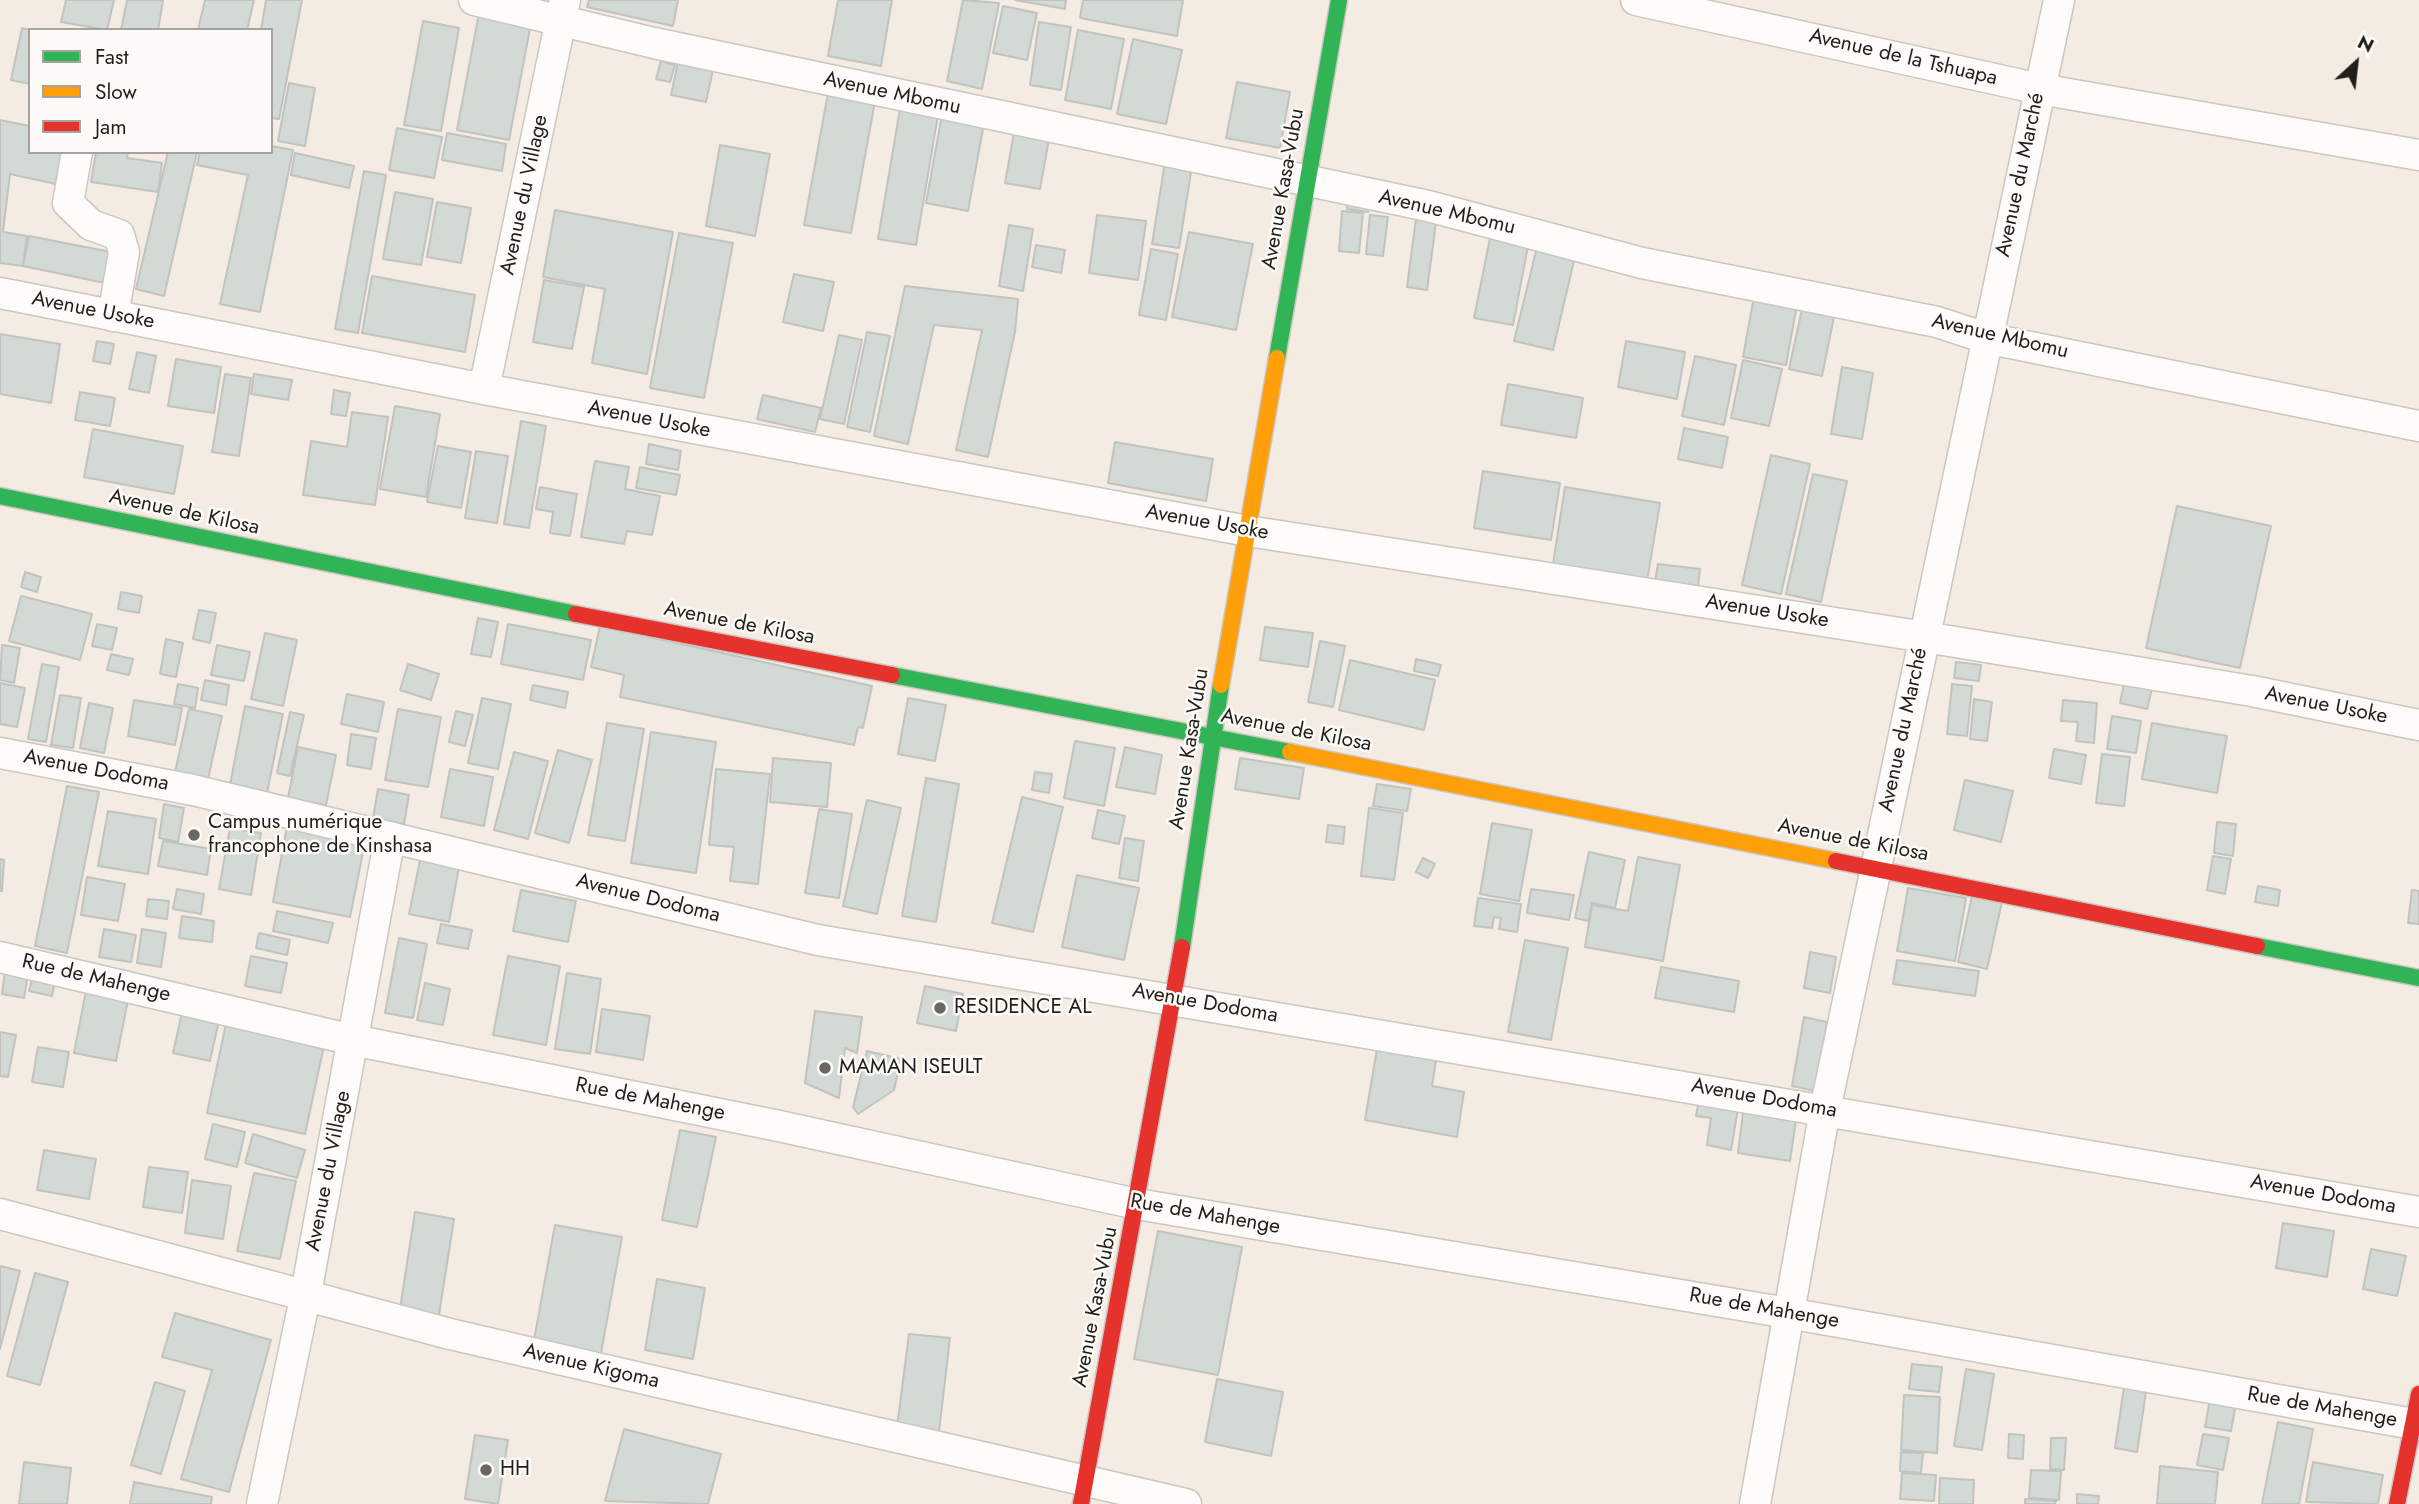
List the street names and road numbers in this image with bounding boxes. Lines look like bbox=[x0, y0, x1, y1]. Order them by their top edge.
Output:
street label: Avenue de la Tshuapa bbox=[1806, 24, 2000, 92]
street label: Avenue Mbomu bbox=[821, 67, 963, 121]
street label: Avenue du Marché bbox=[1991, 91, 2051, 259]
street label: Avenue Kasa-Vubu bbox=[1257, 107, 1311, 271]
street label: Avenue du Village bbox=[496, 113, 554, 277]
street label: Avenue Mbomu bbox=[1376, 185, 1518, 241]
street label: Avenue Usoke bbox=[29, 287, 157, 335]
street label: Avenue Mbomu bbox=[1929, 309, 2071, 365]
street label: Avenue Usoke bbox=[585, 396, 713, 444]
street label: Avenue de Kilosa bbox=[107, 485, 261, 541]
street label: Avenue Usoke bbox=[1143, 500, 1271, 546]
street label: Avenue Usoke bbox=[1704, 590, 1830, 634]
street label: Avenue de Kilosa bbox=[662, 597, 816, 651]
street label: Avenue du Marché bbox=[1874, 646, 1934, 814]
street label: Avenue Kasa-Vubu bbox=[1165, 667, 1215, 831]
street label: Avenue Usoke bbox=[2262, 682, 2390, 730]
street label: Avenue de Kilosa bbox=[1219, 704, 1373, 758]
street label: Avenue Dodoma bbox=[21, 745, 171, 797]
street label: Avenue de Kilosa bbox=[1776, 814, 1930, 868]
street label: Avenue Dodoma bbox=[573, 869, 723, 929]
street label: Rue de Mahenge bbox=[19, 950, 173, 1008]
street label: Avenue Dodoma bbox=[1130, 979, 1280, 1029]
street label: Rue de Mahenge bbox=[573, 1073, 727, 1127]
street label: Avenue Dodoma bbox=[1689, 1074, 1839, 1124]
street label: Avenue du Village bbox=[301, 1089, 357, 1253]
street label: Avenue Dodoma bbox=[2248, 1170, 2398, 1220]
street label: Rue de Mahenge bbox=[1128, 1189, 1282, 1241]
street label: Avenue Kasa-Vubu bbox=[1068, 1225, 1124, 1389]
street label: Rue de Mahenge bbox=[1687, 1283, 1841, 1335]
street label: Avenue Kigoma bbox=[520, 1339, 662, 1395]
street label: Rue de Mahenge bbox=[2245, 1382, 2399, 1434]

